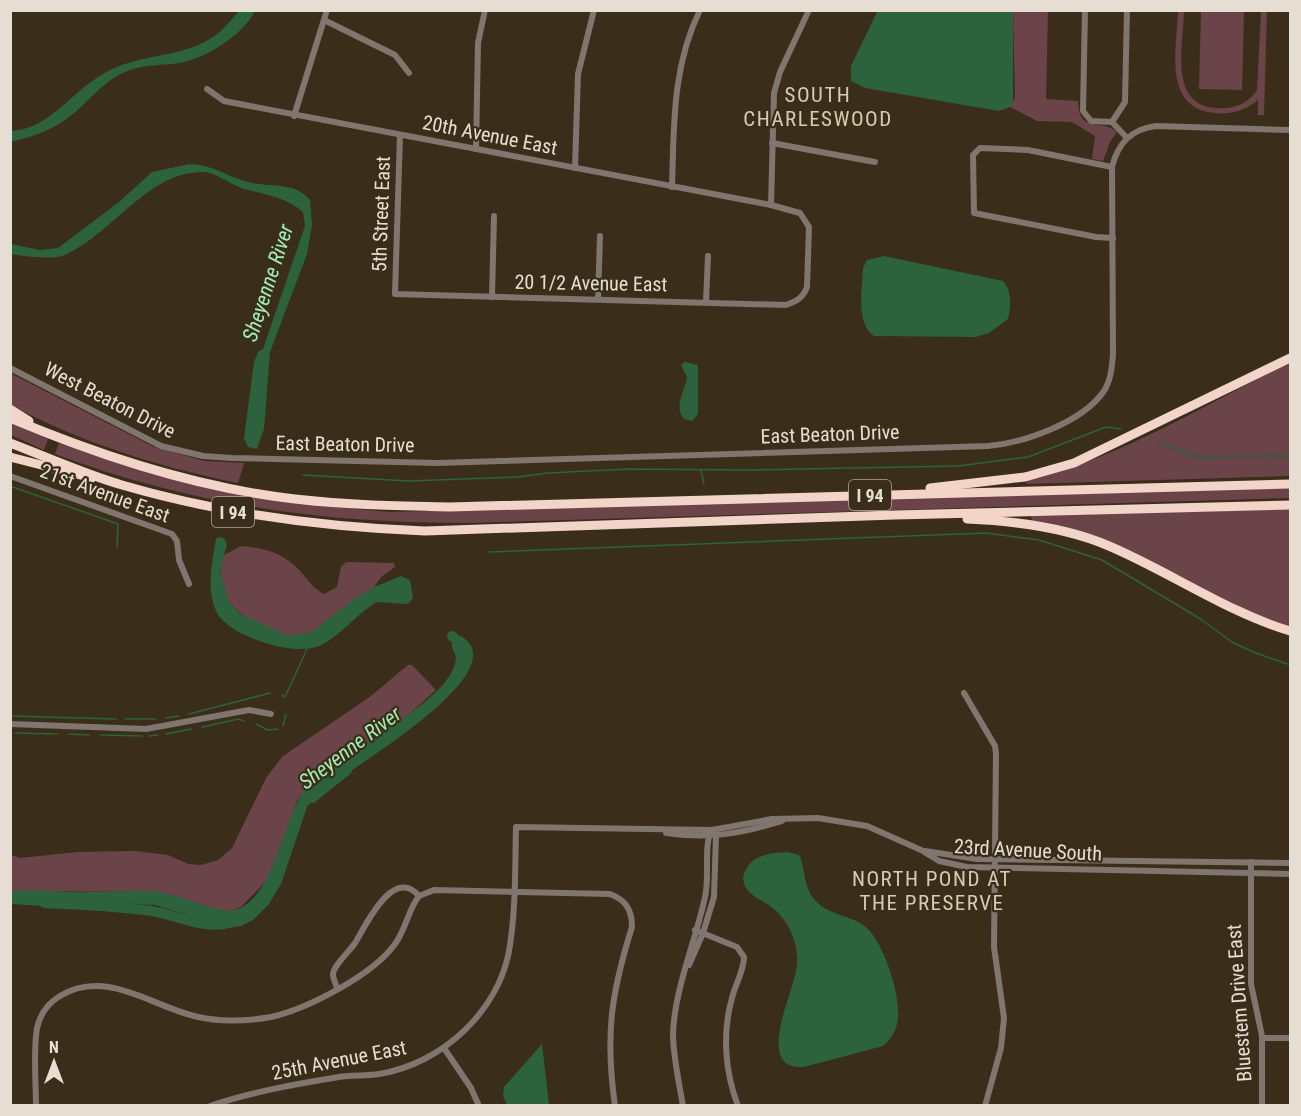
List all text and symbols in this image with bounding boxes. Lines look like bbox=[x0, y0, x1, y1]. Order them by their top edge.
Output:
district label: SOUTH CHARLESWOOD bbox=[743, 83, 893, 131]
street label: 20th Avenue East bbox=[421, 110, 559, 160]
street label: 5th Street East bbox=[367, 156, 395, 272]
water label: Sheyenne River bbox=[238, 221, 298, 345]
street label: 20 1/2 Avenue East bbox=[514, 270, 668, 296]
street label: West Beaton Drive bbox=[41, 357, 179, 443]
street label: East Beaton Drive bbox=[760, 420, 900, 448]
street label: East Beaton Drive bbox=[275, 431, 415, 457]
street label: 21st Avenue East bbox=[37, 458, 173, 528]
road number: I 94 bbox=[849, 480, 891, 510]
road number: I 94 bbox=[212, 497, 254, 527]
water label: Sheyenne River bbox=[294, 701, 406, 794]
street label: 23rd Avenue South bbox=[953, 834, 1103, 866]
district label: NORTH POND AT THE PRESERVE bbox=[852, 867, 1012, 915]
street label: Bluestem Drive East bbox=[1222, 923, 1256, 1082]
north arrow bbox=[24, 1032, 84, 1092]
street label: 25th Avenue East bbox=[270, 1035, 408, 1085]
text: N bbox=[49, 1038, 59, 1057]

